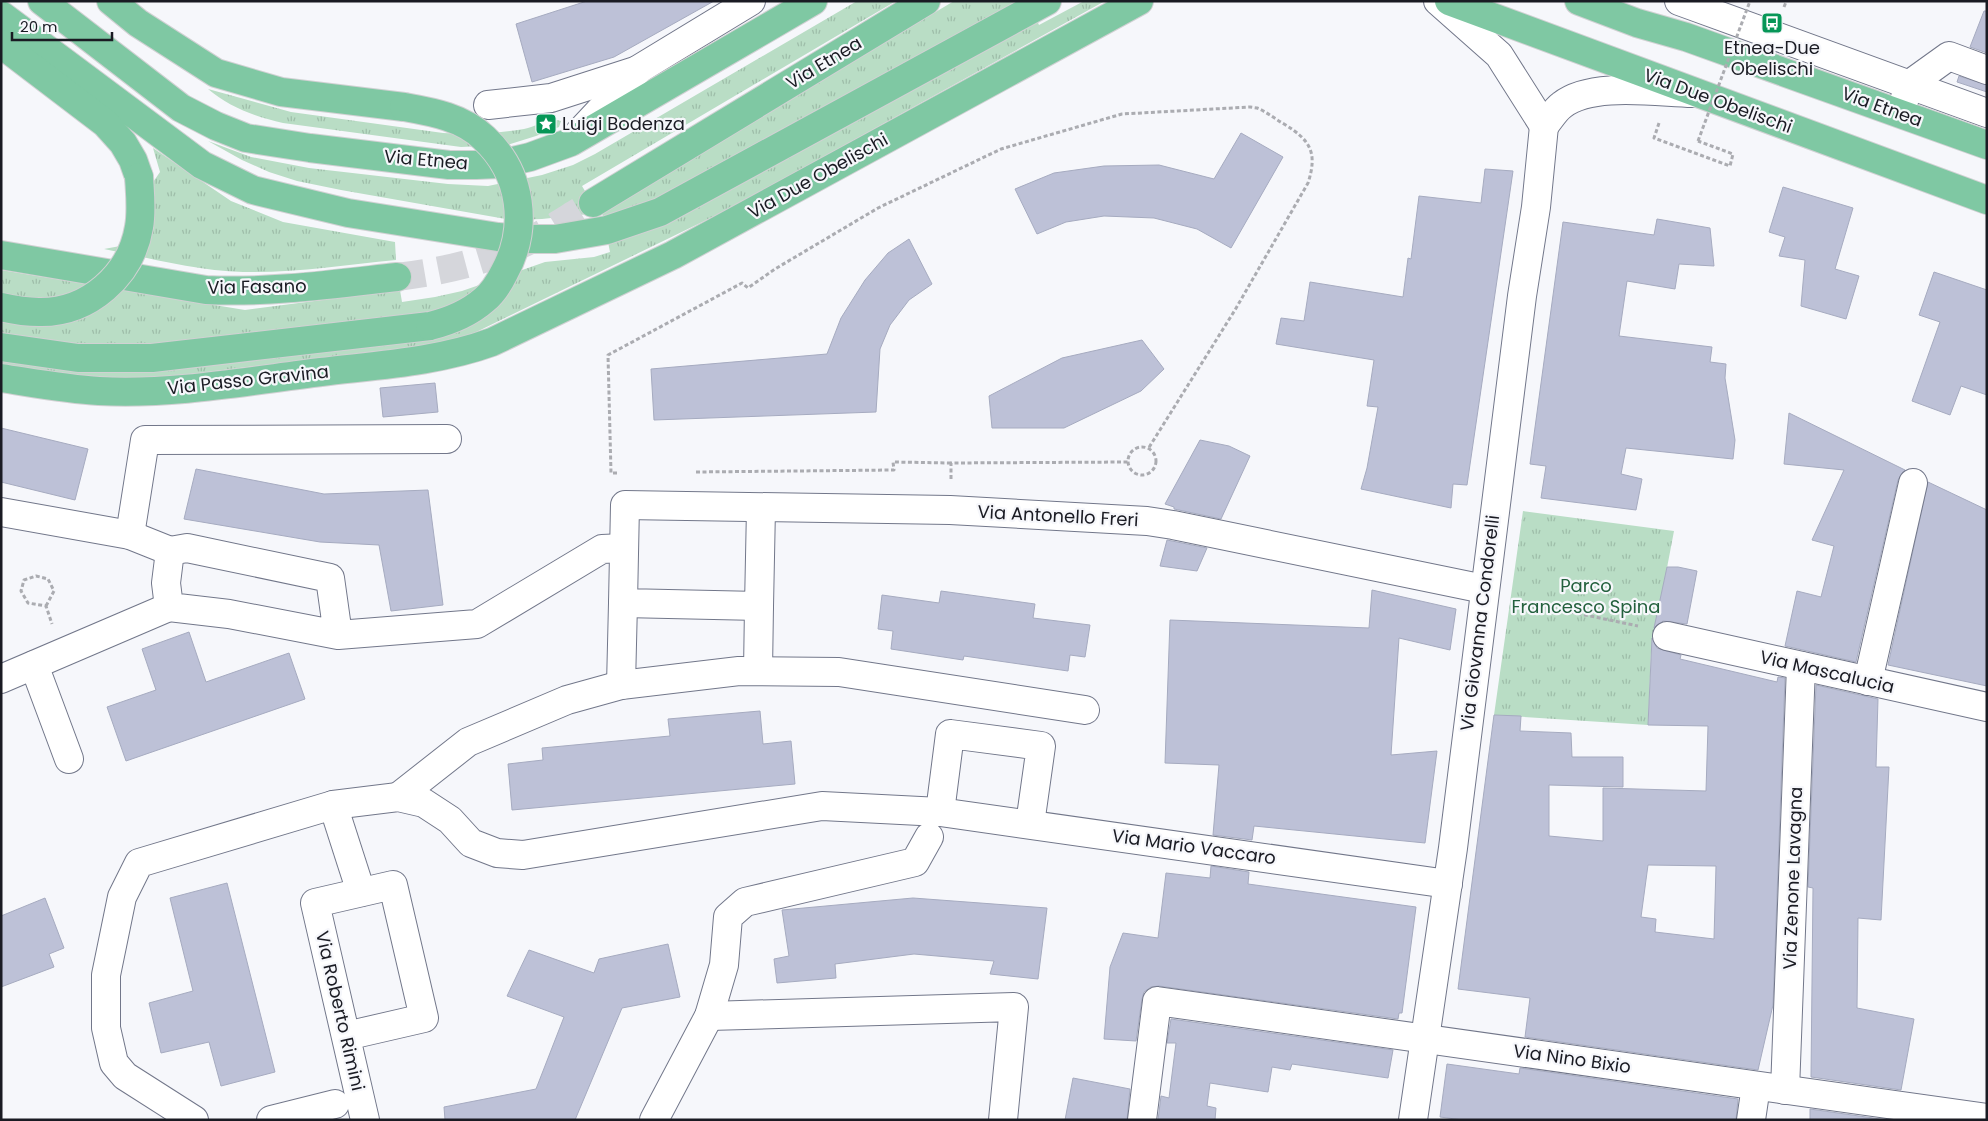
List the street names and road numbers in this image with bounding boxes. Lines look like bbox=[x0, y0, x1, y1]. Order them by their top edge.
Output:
street label: Via Etnea bbox=[781, 30, 866, 95]
street label: Via Due Obelischi bbox=[1640, 62, 1796, 139]
street label: Via Etnea bbox=[1838, 80, 1926, 133]
street label: Via Due Obelischi bbox=[743, 127, 892, 224]
street label: Via Etnea bbox=[383, 143, 469, 176]
street label: Via Fasano bbox=[207, 273, 307, 300]
street label: Via Passo Gravina bbox=[166, 359, 330, 400]
street label: Via Antonello Freri bbox=[977, 499, 1139, 532]
street label: Via Giovanna Condorelli bbox=[1454, 513, 1505, 732]
street label: Via Mascalucia bbox=[1757, 644, 1897, 699]
street label: Via Zenone Lavagna bbox=[1777, 786, 1808, 970]
street label: Via Mario Vaccaro bbox=[1110, 823, 1278, 870]
street label: Via Roberto Rimini bbox=[310, 929, 371, 1093]
street label: Via Nino Bixio bbox=[1512, 1038, 1632, 1079]

